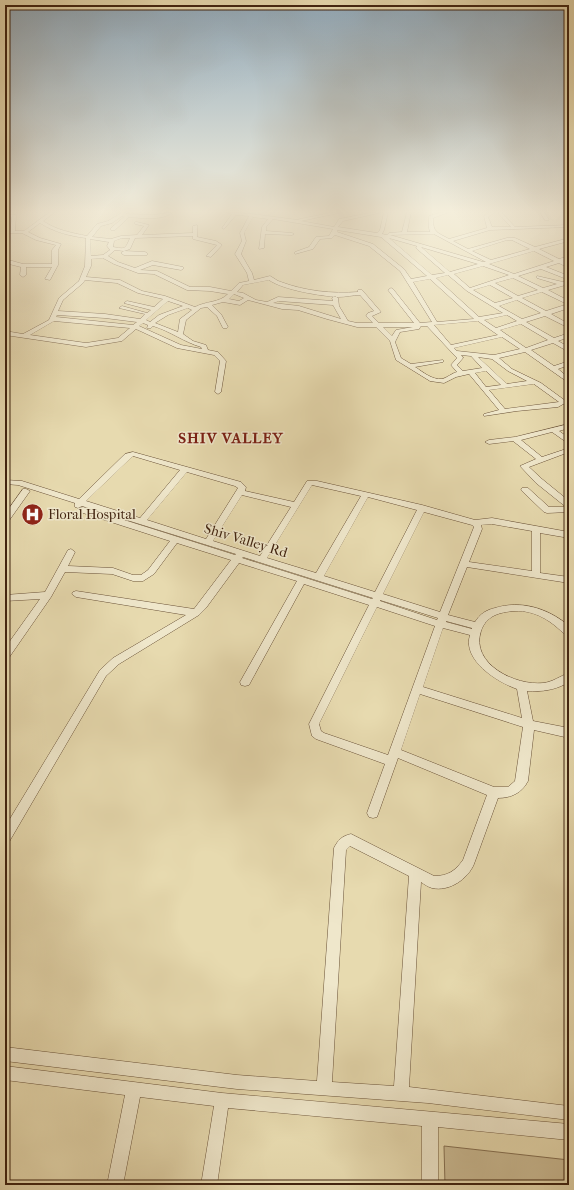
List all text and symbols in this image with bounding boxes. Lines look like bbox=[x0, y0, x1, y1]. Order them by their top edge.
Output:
district label: SHIV VALLEY bbox=[178, 429, 284, 447]
hospital icon: Floral Hospital bbox=[19, 501, 45, 527]
place label: Floral Hospital bbox=[48, 506, 136, 523]
street label: Shiv Valley Rd bbox=[202, 520, 290, 561]

